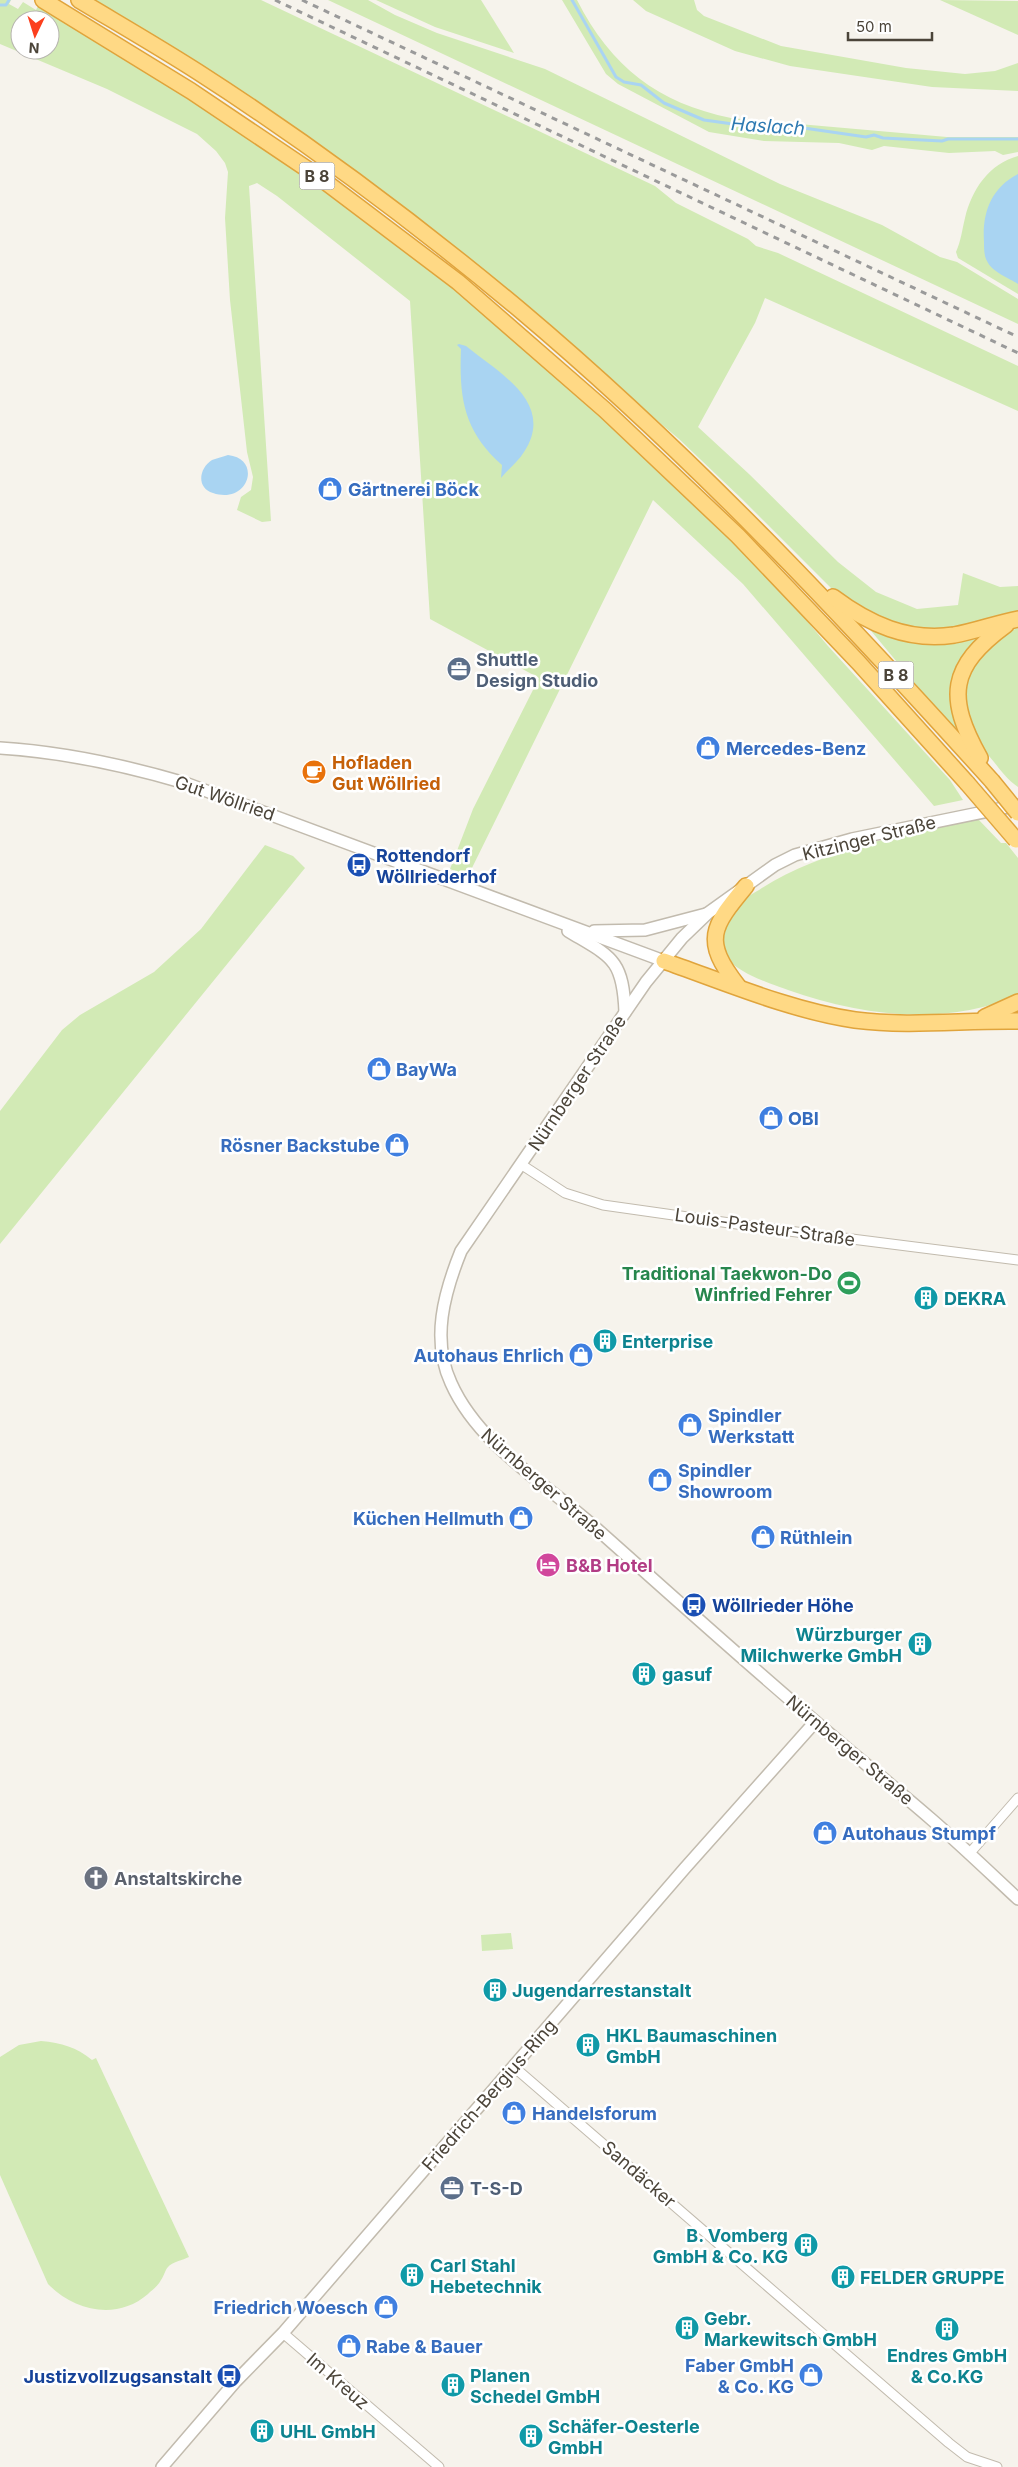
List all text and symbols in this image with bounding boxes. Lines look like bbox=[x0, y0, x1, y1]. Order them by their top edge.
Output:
north arrow bbox=[10, 10, 60, 60]
scale bar bbox=[848, 10, 932, 42]
text: 50 m bbox=[856, 17, 892, 36]
text: N bbox=[28, 40, 40, 57]
water label: Haslach bbox=[730, 112, 806, 140]
road number: B 8 bbox=[300, 162, 334, 190]
shop icon: Gärtnerei Böck bbox=[317, 476, 343, 502]
place label: Gärtnerei Böck bbox=[348, 479, 479, 500]
place label: Shuttle Design Studio bbox=[476, 649, 598, 691]
office icon: Shuttle Design Studio bbox=[446, 656, 472, 682]
road number: B 8 bbox=[878, 662, 914, 688]
shop icon: Mercedes-Benz bbox=[695, 735, 721, 761]
place label: Mercedes-Benz bbox=[726, 738, 866, 759]
place label: Hofladen Gut Wöllried bbox=[332, 752, 441, 794]
cafe icon: Hofladen Gut Wöllried bbox=[301, 759, 327, 785]
street label: Gut Wöllried bbox=[172, 771, 278, 825]
street label: Kitzinger Straße bbox=[800, 811, 938, 865]
place label: Rottendorf Wöllriederhof bbox=[376, 845, 497, 887]
bus stop icon: Rottendorf Wöllriederhof bbox=[346, 852, 372, 878]
street label: Nürnberger Straße bbox=[524, 1011, 630, 1155]
shop icon: BayWa bbox=[366, 1056, 392, 1082]
place label: BayWa bbox=[396, 1059, 457, 1080]
shop icon: OBI bbox=[758, 1105, 784, 1131]
place label: OBI bbox=[788, 1108, 819, 1129]
shop icon: Rösner Backstube bbox=[384, 1132, 410, 1158]
place label: Rösner Backstube bbox=[220, 1135, 380, 1156]
street label: Louis-Pasteur-Straße bbox=[673, 1204, 857, 1250]
place label: Traditional Taekwon-Do Winfried Fehrer bbox=[622, 1263, 832, 1305]
sports icon: Traditional Taekwon-Do Winfried Fehrer bbox=[836, 1270, 862, 1296]
building icon: DEKRA bbox=[913, 1285, 939, 1311]
place label: DEKRA bbox=[944, 1288, 1006, 1309]
building icon: Enterprise bbox=[592, 1328, 618, 1354]
place label: Enterprise bbox=[622, 1331, 714, 1352]
shop icon: Autohaus Ehrlich bbox=[568, 1342, 594, 1368]
place label: Autohaus Ehrlich bbox=[413, 1345, 564, 1366]
place label: Spindler Werkstatt bbox=[708, 1405, 795, 1447]
shop icon: Spindler Werkstatt bbox=[677, 1412, 703, 1438]
street label: Nürnberger Straße bbox=[477, 1424, 611, 1544]
place label: Spindler Showroom bbox=[678, 1460, 772, 1502]
shop icon: Spindler Showroom bbox=[647, 1467, 673, 1493]
shop icon: Küchen Hellmuth bbox=[508, 1505, 534, 1531]
place label: Küchen Hellmuth bbox=[353, 1508, 504, 1529]
shop icon: Rüthlein bbox=[750, 1524, 776, 1550]
place label: Rüthlein bbox=[780, 1527, 853, 1548]
hotel icon: B&B Hotel bbox=[535, 1552, 561, 1578]
place label: B&B Hotel bbox=[566, 1555, 653, 1576]
bus stop icon: Wöllrieder Höhe bbox=[681, 1592, 707, 1618]
place label: Wöllrieder Höhe bbox=[712, 1595, 854, 1616]
place label: Würzburger Milchwerke GmbH bbox=[741, 1624, 902, 1666]
building icon: Würzburger Milchwerke GmbH bbox=[907, 1631, 933, 1657]
building icon: gasuf bbox=[631, 1661, 657, 1687]
place label: gasuf bbox=[662, 1664, 712, 1685]
street label: Nürnberger Straße bbox=[782, 1691, 918, 1809]
shop icon: Autohaus Stumpf bbox=[812, 1820, 838, 1846]
place label: Autohaus Stumpf bbox=[842, 1823, 996, 1844]
church icon: Anstaltskirche bbox=[83, 1865, 109, 1891]
place label: Anstaltskirche bbox=[114, 1868, 243, 1889]
building icon: Jugendarrestanstalt bbox=[482, 1977, 508, 2003]
place label: Jugendarrestanstalt bbox=[512, 1980, 692, 2001]
street label: Friedrich-Bergius-Ring bbox=[417, 2015, 561, 2175]
place label: HKL Baumaschinen GmbH bbox=[606, 2025, 777, 2067]
building icon: HKL Baumaschinen GmbH bbox=[575, 2032, 601, 2058]
shop icon: Handelsforum bbox=[501, 2100, 527, 2126]
place label: Handelsforum bbox=[532, 2103, 657, 2124]
street label: Sandäcker bbox=[598, 2136, 680, 2212]
office icon: T-S-D bbox=[439, 2175, 465, 2201]
place label: T-S-D bbox=[470, 2178, 523, 2199]
place label: B. Vomberg GmbH & Co. KG bbox=[653, 2225, 788, 2267]
building icon: B. Vomberg GmbH & Co. KG bbox=[793, 2232, 819, 2258]
place label: Carl Stahl Hebetechnik bbox=[430, 2255, 542, 2297]
building icon: Carl Stahl Hebetechnik bbox=[399, 2262, 425, 2288]
building icon: FELDER GRUPPE bbox=[830, 2264, 856, 2290]
place label: FELDER GRUPPE bbox=[860, 2267, 1004, 2288]
shop icon: Friedrich Woesch bbox=[373, 2294, 399, 2320]
place label: Friedrich Woesch bbox=[214, 2297, 368, 2318]
place label: Gebr. Markewitsch GmbH bbox=[704, 2308, 877, 2350]
building icon: Gebr. Markewitsch GmbH bbox=[674, 2315, 700, 2341]
building icon: Endres GmbH & Co.KG bbox=[934, 2316, 960, 2342]
shop icon: Rabe & Bauer bbox=[336, 2333, 362, 2359]
place label: Rabe & Bauer bbox=[366, 2336, 483, 2357]
place label: Endres GmbH & Co.KG bbox=[887, 2345, 1007, 2387]
street label: Im Kreuz bbox=[303, 2348, 373, 2414]
place label: Faber GmbH & Co. KG bbox=[685, 2355, 794, 2397]
shop icon: Faber GmbH & Co. KG bbox=[798, 2362, 824, 2388]
bus stop icon: Justizvollzugsanstalt bbox=[216, 2363, 242, 2389]
place label: Planen Schedel GmbH bbox=[470, 2365, 600, 2407]
place label: Justizvollzugsanstalt bbox=[24, 2366, 212, 2387]
building icon: Planen Schedel GmbH bbox=[440, 2372, 466, 2398]
place label: Schäfer-Oesterle GmbH bbox=[548, 2416, 700, 2458]
building icon: UHL GmbH bbox=[249, 2418, 275, 2444]
place label: UHL GmbH bbox=[280, 2421, 376, 2442]
building icon: Schäfer-Oesterle GmbH bbox=[518, 2423, 544, 2449]

